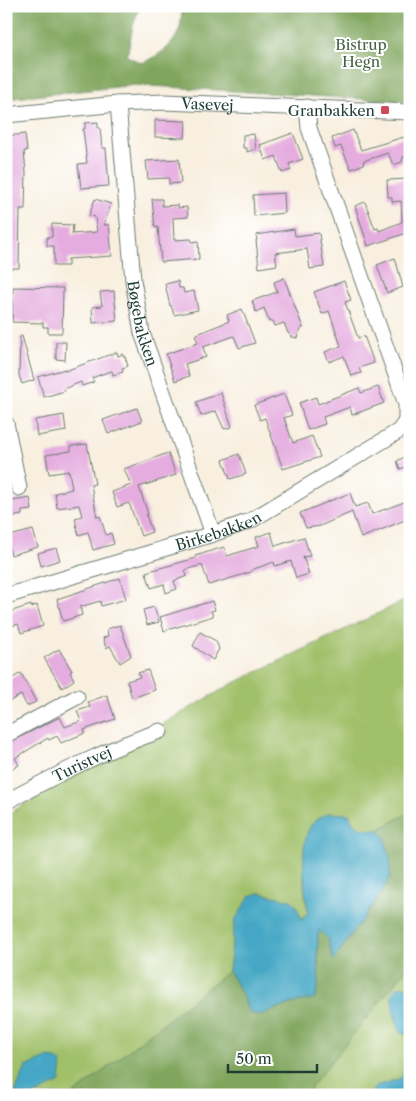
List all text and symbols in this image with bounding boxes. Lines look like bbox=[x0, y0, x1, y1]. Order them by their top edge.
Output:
park label: Bistrup Hegn bbox=[335, 35, 387, 71]
street label: Vasevej bbox=[180, 93, 234, 114]
place label: Granbakken bbox=[288, 101, 376, 120]
marker: Granbakken bbox=[379, 104, 391, 116]
street label: Bøgebakken bbox=[124, 279, 163, 369]
street label: Birkebakken bbox=[173, 507, 265, 554]
street label: Turistvej bbox=[49, 742, 114, 786]
scale bar bbox=[228, 1041, 317, 1073]
text: 50 m bbox=[236, 1049, 272, 1068]

